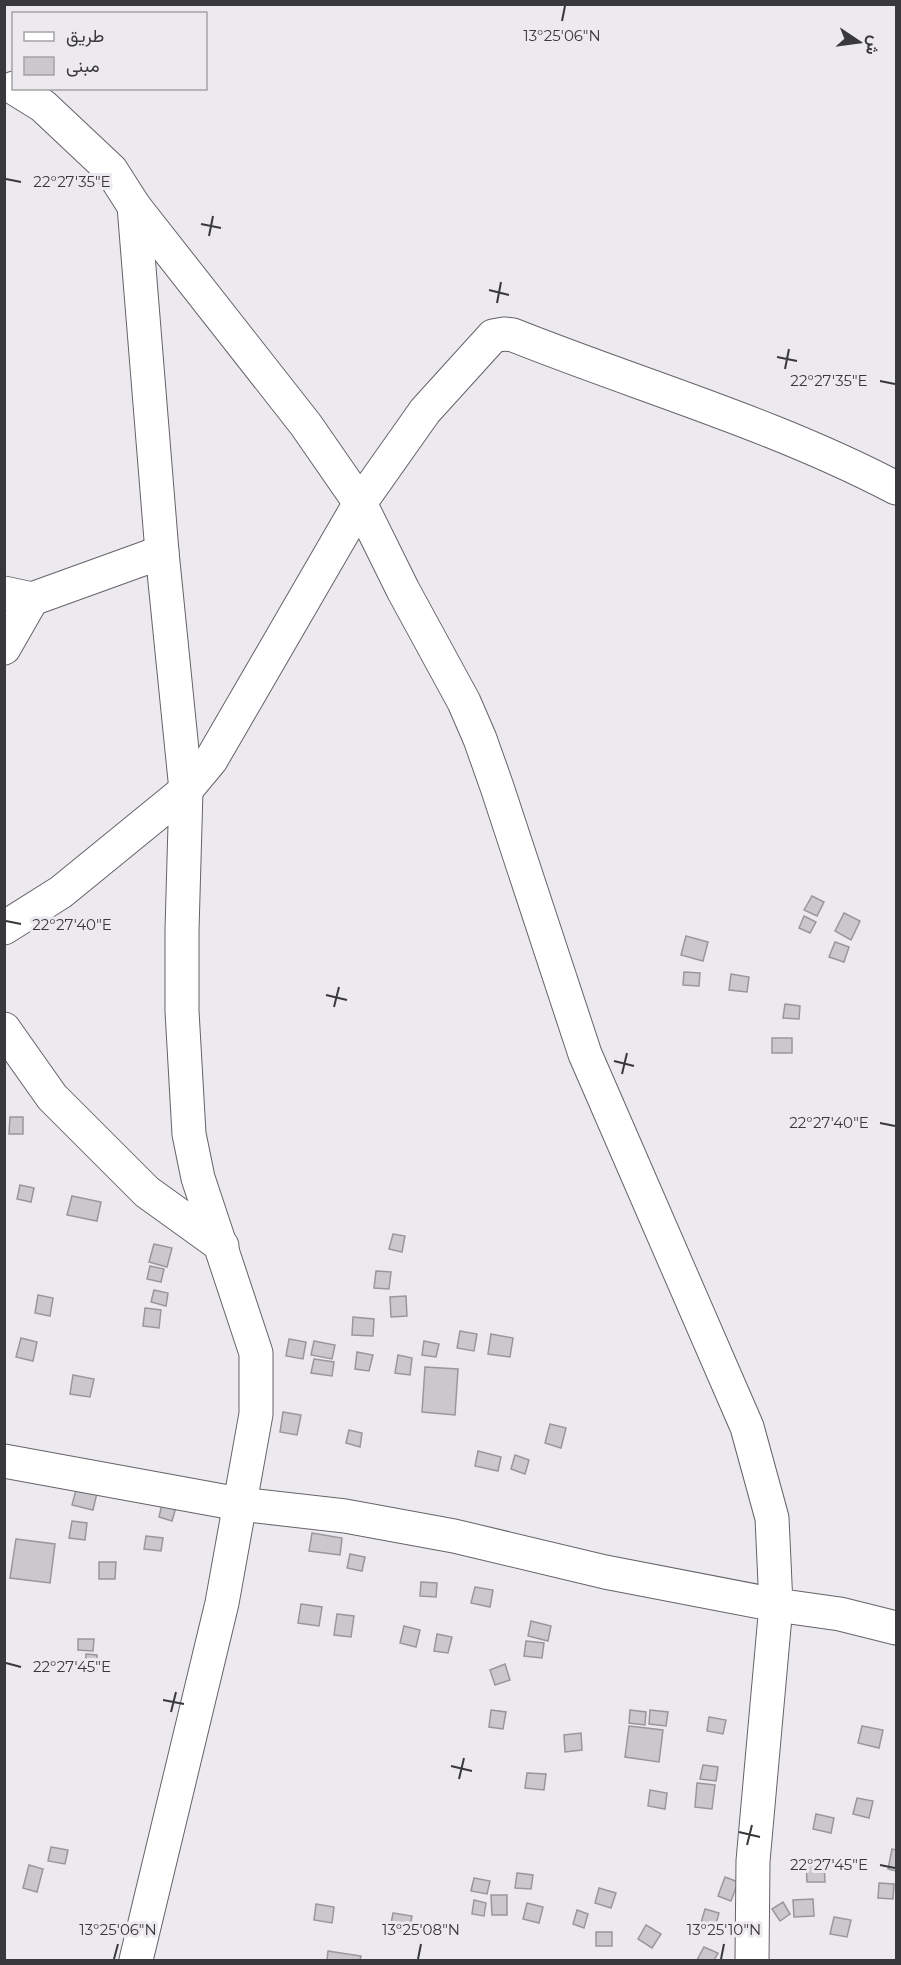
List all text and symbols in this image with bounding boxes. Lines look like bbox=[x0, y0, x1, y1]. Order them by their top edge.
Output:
legend bbox=[12, 12, 207, 90]
north arrow bbox=[829, 12, 889, 72]
text: طريق bbox=[66, 25, 104, 47]
text: 13°25'06"N bbox=[523, 26, 601, 45]
text: ش bbox=[862, 34, 885, 57]
text: مبنى bbox=[66, 55, 100, 77]
text: 22°27'35"E bbox=[33, 172, 111, 191]
text: 22°27'35"E bbox=[790, 371, 868, 390]
text: 22°27'40"E bbox=[32, 915, 112, 934]
text: 22°27'40"E bbox=[789, 1113, 869, 1132]
text: 22°27'45"E bbox=[33, 1657, 111, 1676]
text: 22°27'45"E bbox=[790, 1855, 868, 1874]
text: 13°25'06"N bbox=[79, 1920, 157, 1939]
text: 13°25'08"N bbox=[382, 1920, 460, 1939]
text: 13°25'10"N bbox=[687, 1920, 761, 1939]

